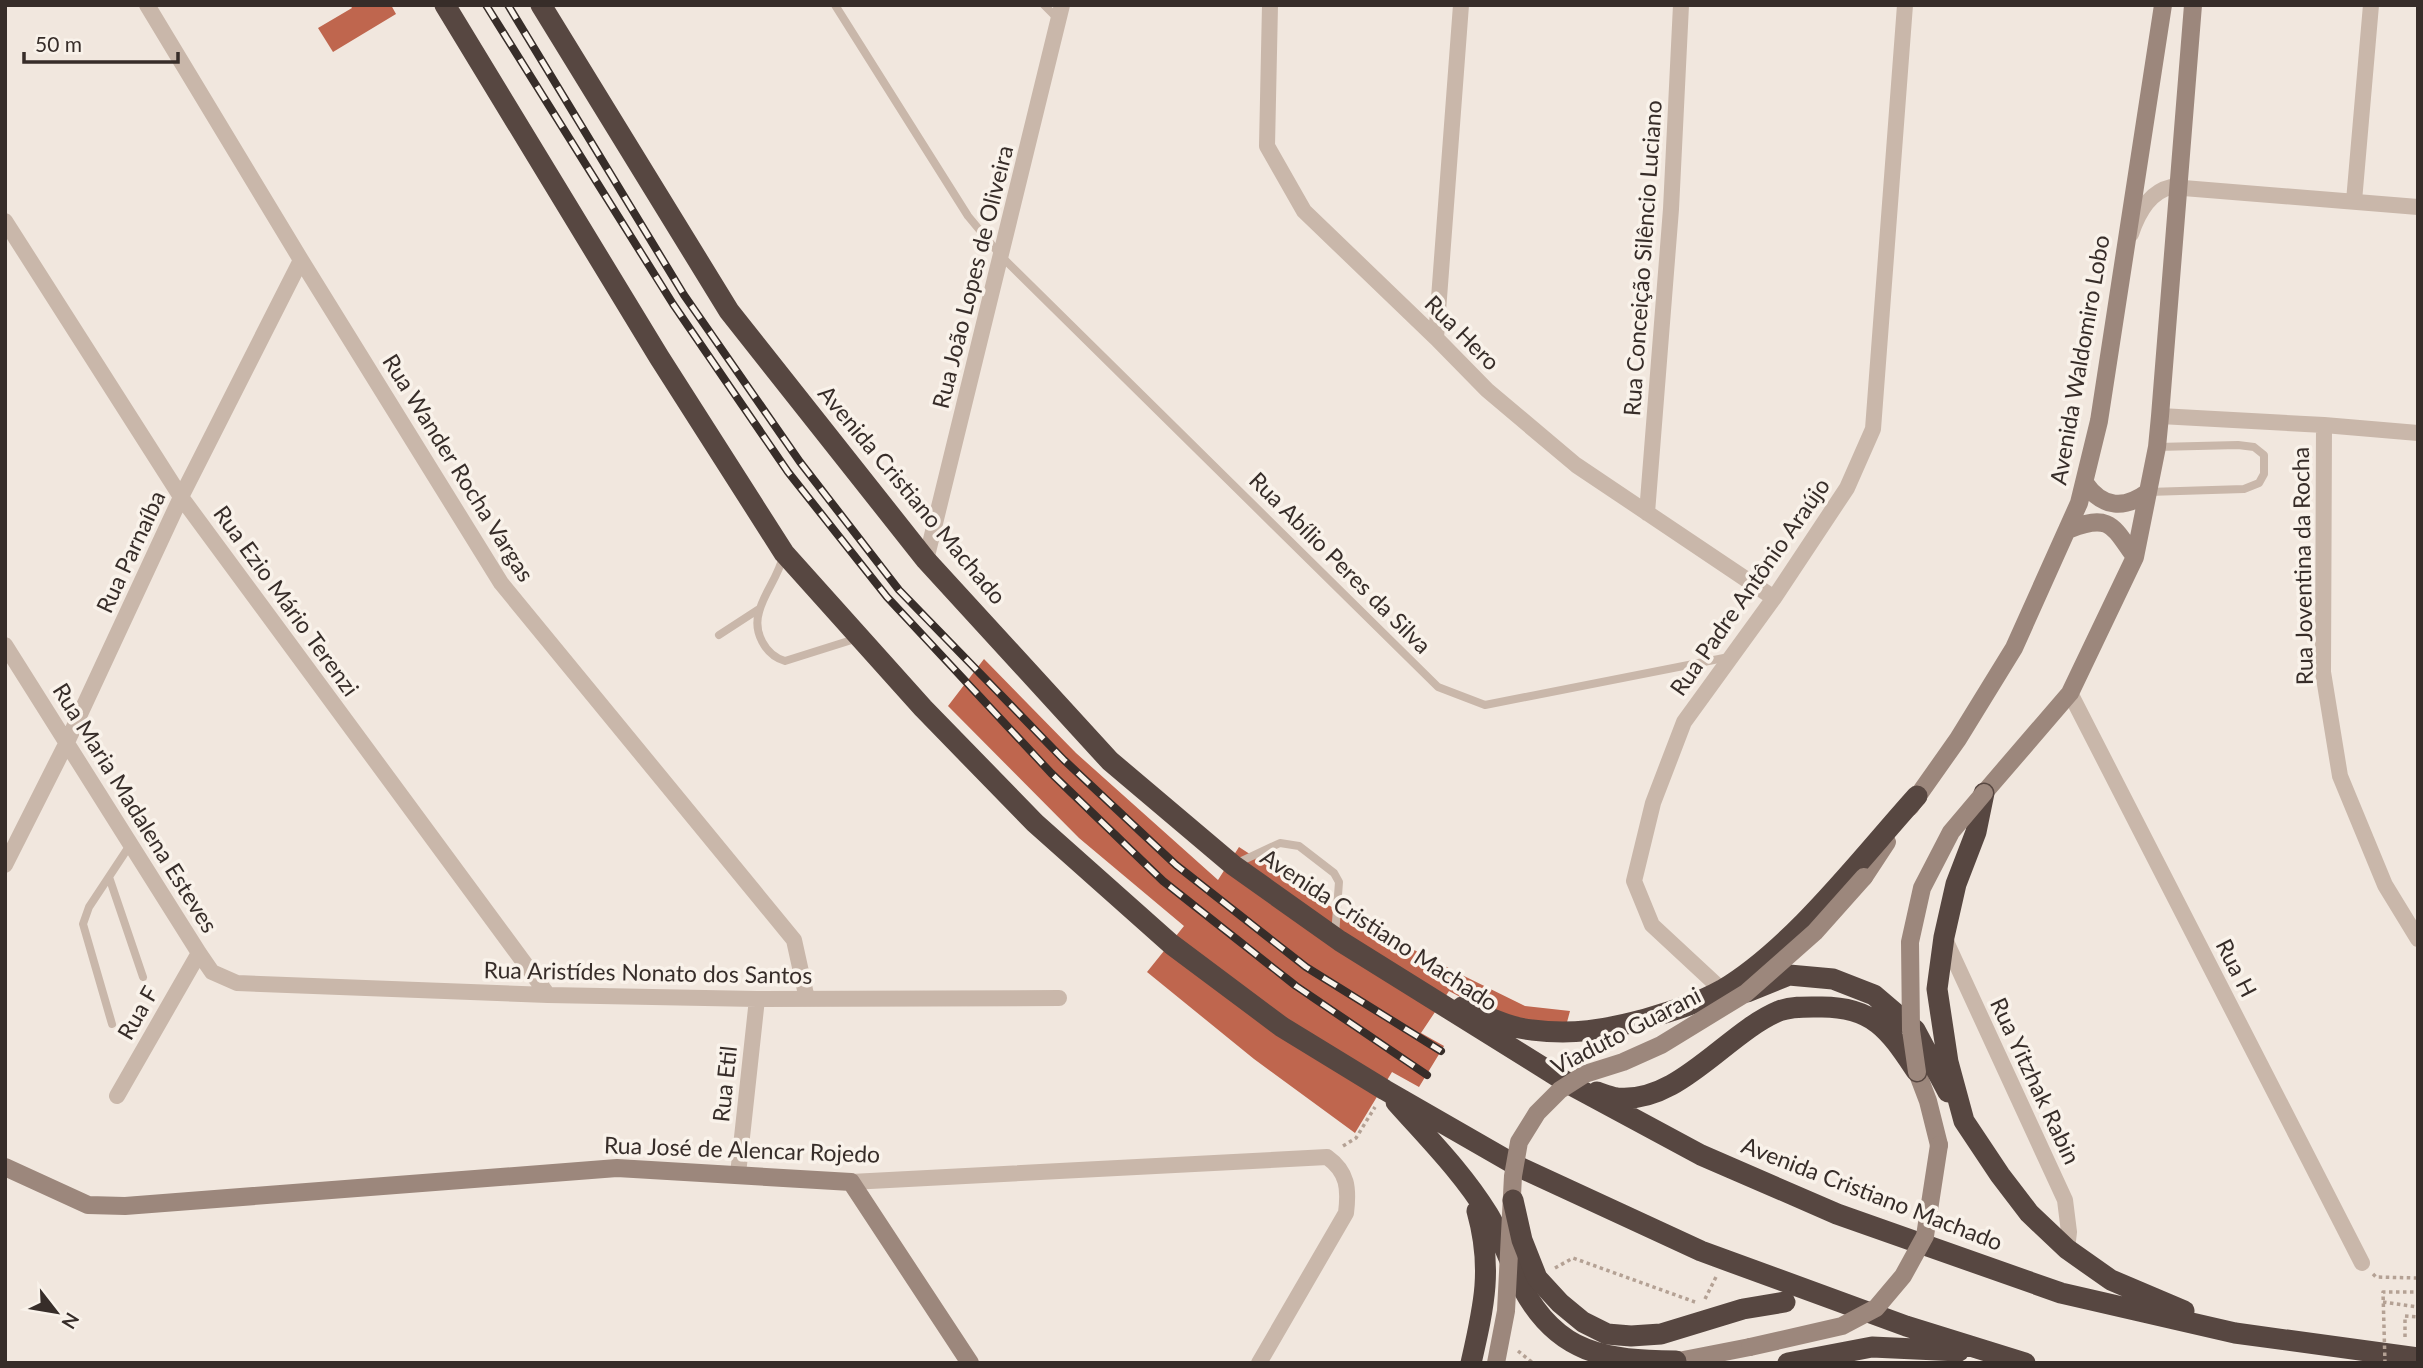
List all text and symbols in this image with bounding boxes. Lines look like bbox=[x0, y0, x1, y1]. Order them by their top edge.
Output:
scale bar bbox=[24, 21, 178, 65]
text: 50 m bbox=[35, 31, 82, 56]
street label: Rua Conceição Silêncio Luciano bbox=[1617, 99, 1667, 417]
street label: Rua João Lopes de Oliveira bbox=[926, 142, 1018, 411]
street label: Avenida Waldomiro Lobo bbox=[2043, 233, 2115, 487]
street label: Rua Hero bbox=[1419, 289, 1506, 376]
street label: Rua Wander Rocha Vargas bbox=[377, 348, 540, 586]
street label: Avenida Cristiano Machado bbox=[813, 379, 1013, 609]
street label: Rua Joventina da Rocha bbox=[2286, 447, 2318, 685]
street label: Rua Abílio Peres da Silva bbox=[1244, 466, 1437, 659]
street label: Rua Padre Antônio Araújo bbox=[1663, 472, 1835, 701]
street label: Rua Parnaíba bbox=[90, 486, 171, 617]
street label: Rua Ezio Mário Terenzi bbox=[208, 500, 365, 701]
street label: Rua Maria Madalena Esteves bbox=[47, 678, 224, 937]
street label: Avenida Cristiano Machado bbox=[1256, 842, 1503, 1016]
street label: Rua H bbox=[2210, 934, 2263, 1001]
street label: Rua Aristídes Nonato dos Santos bbox=[484, 955, 813, 989]
street label: Viaduto Guarani bbox=[1546, 980, 1705, 1080]
street label: Rua F bbox=[111, 981, 164, 1044]
street label: Rua Yitzhak Rabin bbox=[1985, 993, 2087, 1168]
street label: Rua Etil bbox=[706, 1044, 742, 1123]
street label: Rua José de Alencar Rojedo bbox=[603, 1130, 881, 1168]
street label: Avenida Cristiano Machado bbox=[1738, 1130, 2007, 1256]
north arrow bbox=[21, 1277, 91, 1347]
text: N bbox=[57, 1309, 85, 1333]

